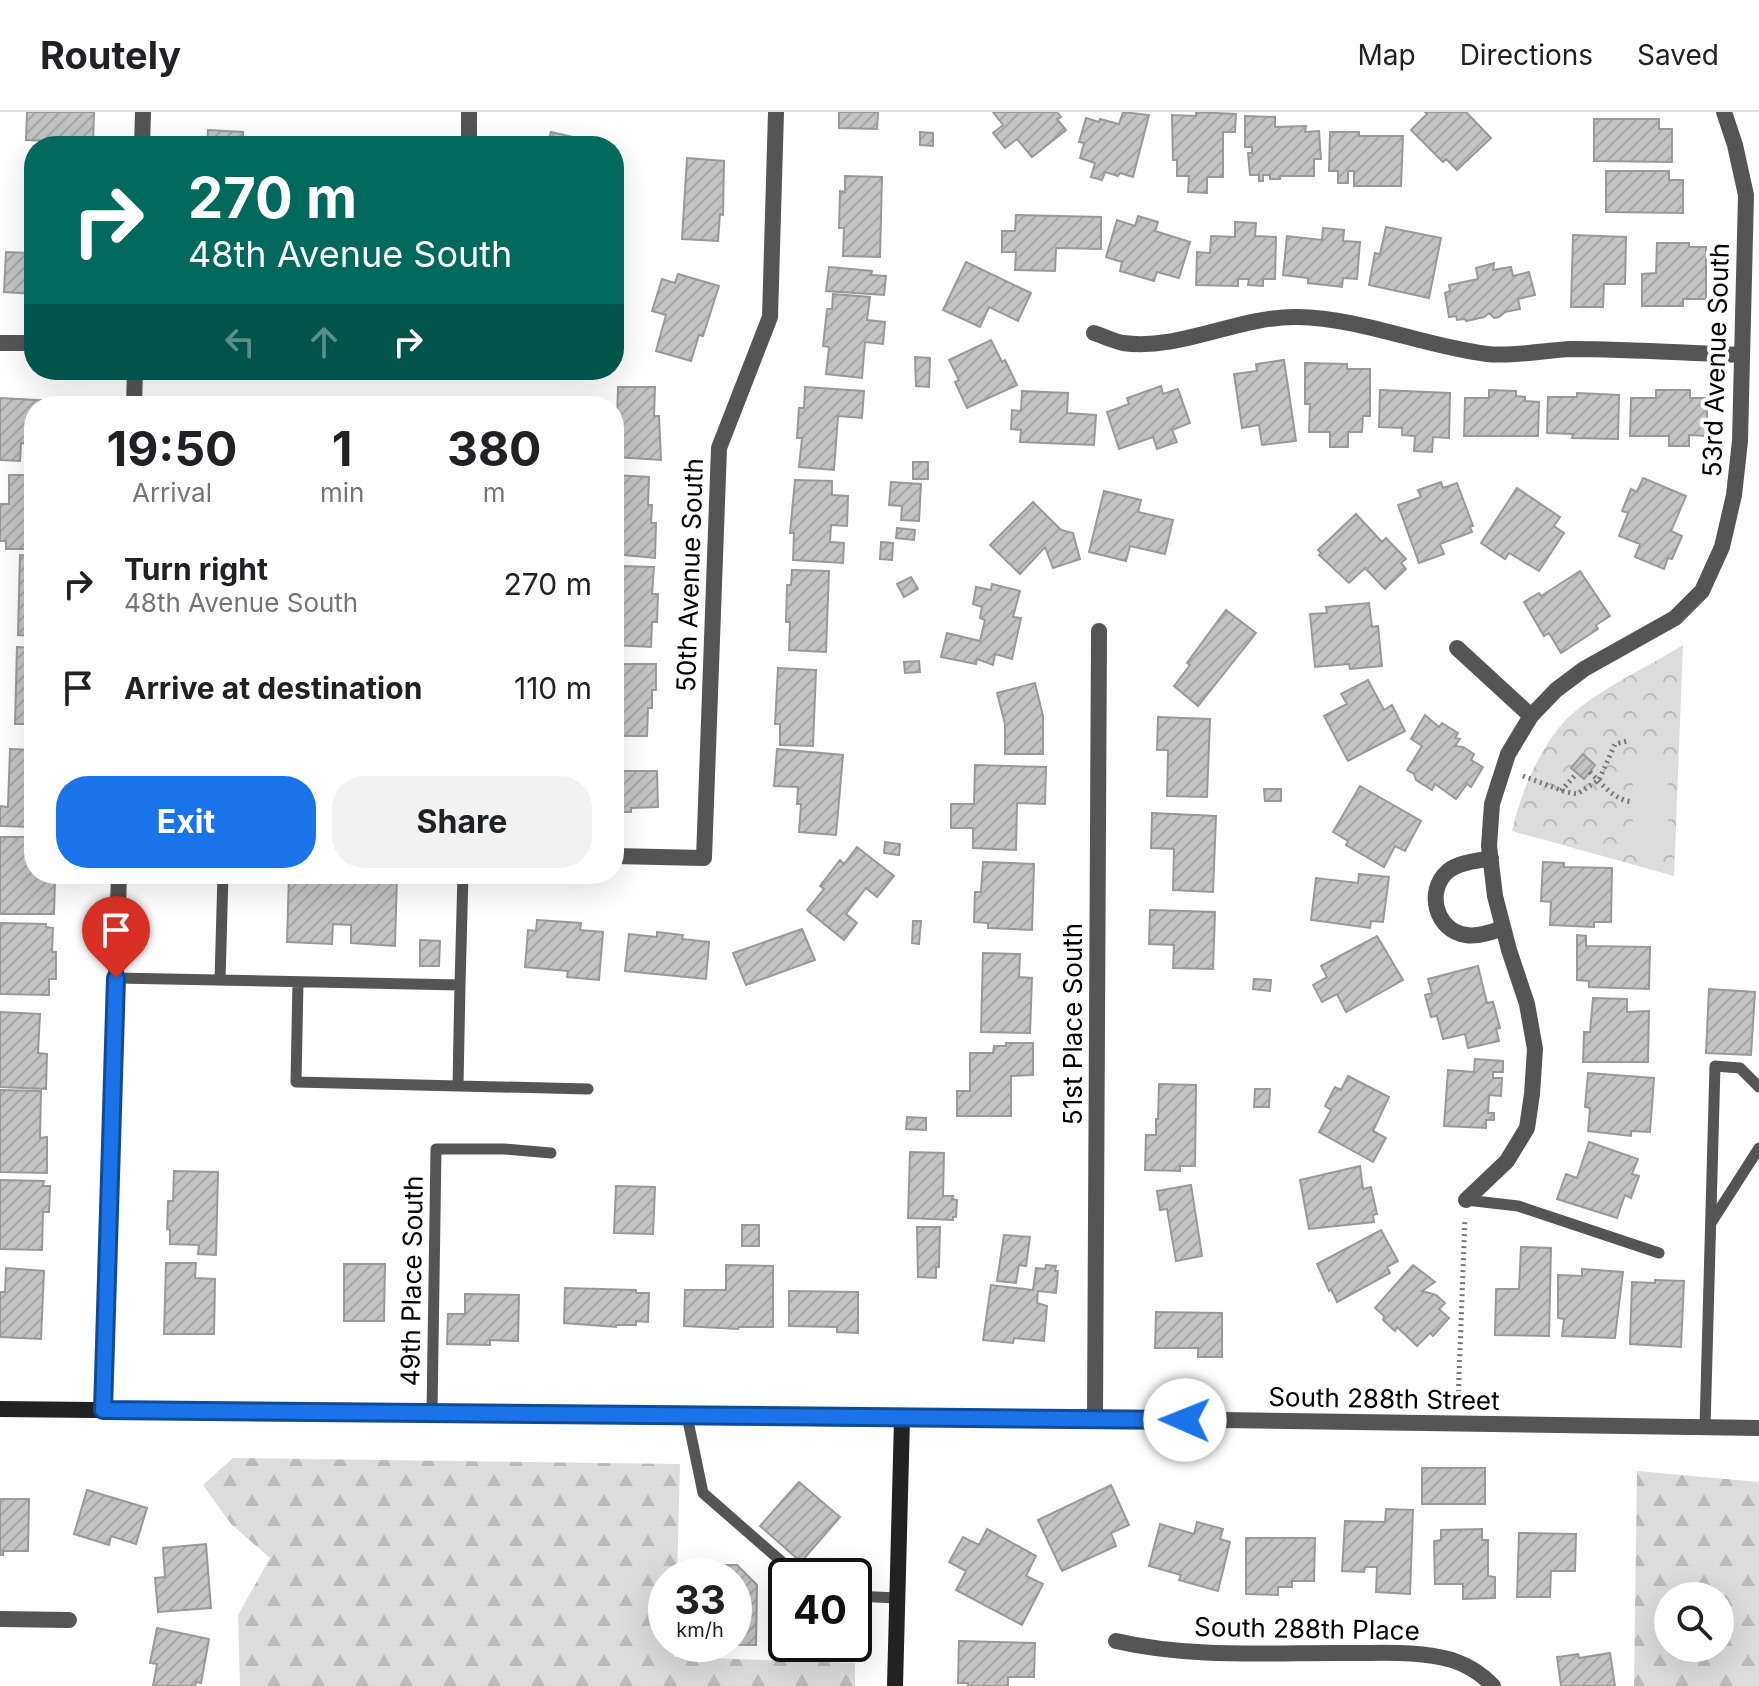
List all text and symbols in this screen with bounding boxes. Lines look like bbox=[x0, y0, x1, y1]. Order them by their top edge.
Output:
text: Routely bbox=[40, 32, 181, 78]
text: Map bbox=[1357, 38, 1416, 72]
text: Directions bbox=[1460, 38, 1593, 72]
text: Saved bbox=[1637, 38, 1719, 72]
text: 270 m bbox=[188, 164, 357, 232]
icon: right bbox=[56, 168, 160, 272]
text: 48th Avenue South bbox=[188, 232, 512, 276]
street label: 53rd Avenue South bbox=[1696, 242, 1735, 478]
icon: left bbox=[218, 320, 262, 364]
icon: ahead bbox=[302, 320, 346, 364]
icon: right bbox=[386, 320, 430, 364]
text: 19:50 bbox=[107, 419, 237, 478]
text: 1 bbox=[332, 419, 353, 478]
text: 380 bbox=[447, 419, 541, 478]
street label: 50th Avenue South bbox=[670, 458, 709, 692]
text: Arrival bbox=[132, 477, 212, 508]
text: min bbox=[320, 477, 364, 508]
text: m bbox=[483, 477, 506, 508]
text: Turn right bbox=[124, 551, 268, 587]
icon: right bbox=[56, 562, 100, 606]
text: 270 m bbox=[504, 566, 592, 602]
text: 48th Avenue South bbox=[124, 587, 358, 618]
icon: arrive bbox=[56, 666, 100, 710]
text: Arrive at destination bbox=[124, 670, 422, 706]
text: 110 m bbox=[514, 670, 592, 706]
button: Exit bbox=[56, 776, 316, 868]
button: Share bbox=[332, 776, 592, 868]
pin bbox=[82, 896, 150, 978]
icon: arrive bbox=[94, 908, 138, 952]
street label: 51st Place South bbox=[1057, 923, 1088, 1125]
street label: 49th Place South bbox=[394, 1175, 429, 1387]
position arrow bbox=[1143, 1378, 1227, 1462]
street label: South 288th Street bbox=[1268, 1381, 1500, 1416]
speed limit sign: 40 bbox=[768, 1558, 872, 1662]
text: 33 bbox=[674, 1575, 726, 1624]
map controls bbox=[1654, 1582, 1734, 1662]
button: search bbox=[1654, 1582, 1734, 1662]
street label: South 288th Place bbox=[1194, 1611, 1420, 1646]
text: km/h bbox=[676, 1618, 724, 1642]

